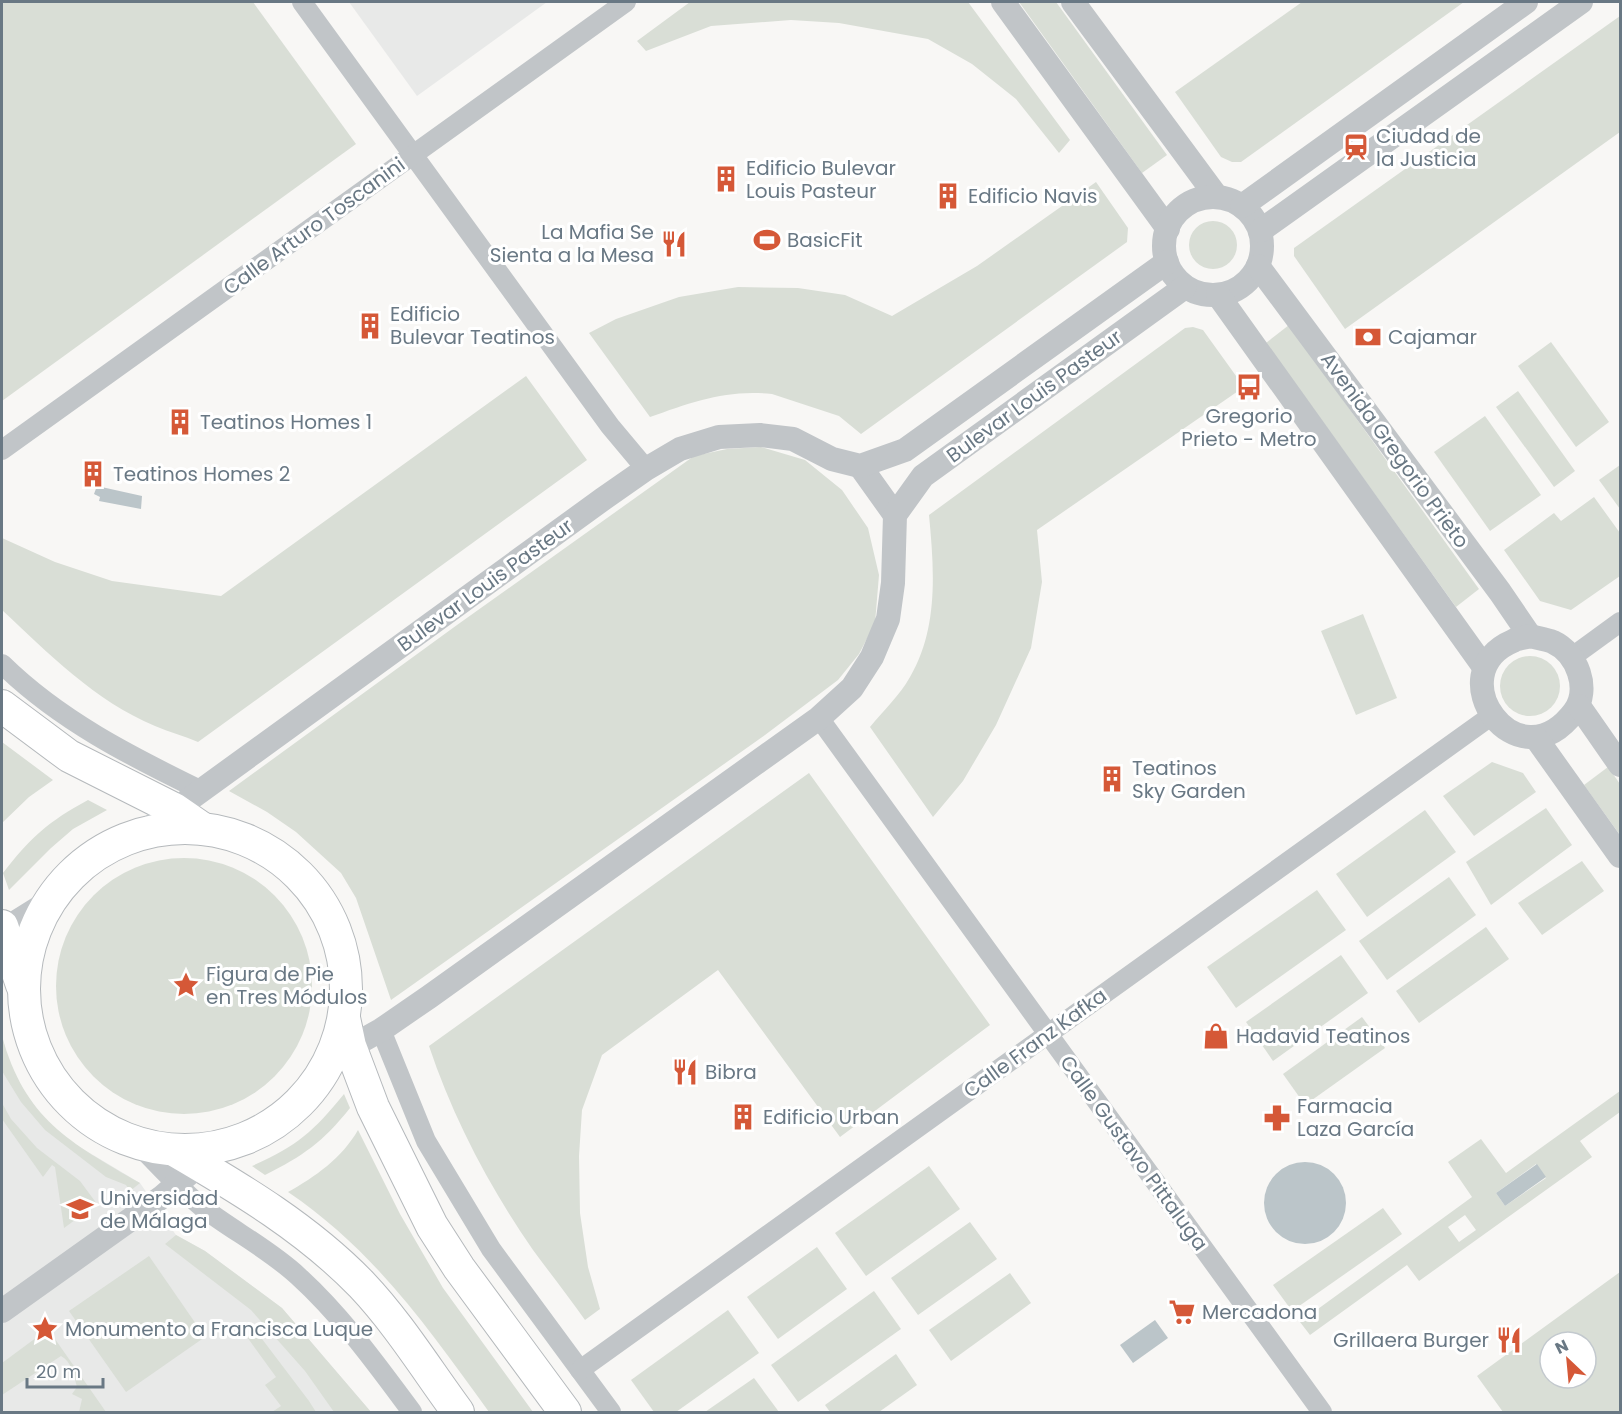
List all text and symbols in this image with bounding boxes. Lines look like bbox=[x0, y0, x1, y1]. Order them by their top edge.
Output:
place label: Ciudad de la Justicia bbox=[1376, 122, 1481, 173]
station icon: Ciudad de la Justicia bbox=[1341, 132, 1371, 162]
street label: Calle Arturo Toscanini bbox=[217, 151, 411, 301]
place label: Edificio Bulevar Louis Pasteur bbox=[746, 154, 896, 205]
building icon: Edificio Bulevar Louis Pasteur bbox=[711, 164, 741, 194]
building icon: Edificio Navis bbox=[933, 181, 963, 211]
place label: Edificio Navis bbox=[968, 182, 1098, 210]
place label: La Mafia Se Sienta a la Mesa bbox=[490, 218, 654, 269]
sports icon: BasicFit bbox=[752, 225, 782, 255]
place label: BasicFit bbox=[787, 226, 863, 254]
restaurant icon: La Mafia Se Sienta a la Mesa bbox=[659, 229, 689, 259]
place label: Edificio Bulevar Teatinos bbox=[390, 300, 555, 351]
building icon: Edificio Bulevar Teatinos bbox=[355, 311, 385, 341]
bank icon: Cajamar bbox=[1353, 322, 1383, 352]
street label: Bulevar Louis Pasteur bbox=[941, 323, 1127, 469]
place label: Cajamar bbox=[1388, 323, 1477, 351]
street label: Avenida Gregorio Prieto bbox=[1314, 346, 1476, 554]
bus stop icon: Gregorio Prieto - Metro bbox=[1234, 372, 1264, 402]
place label: Gregorio Prieto - Metro bbox=[1181, 402, 1317, 453]
building icon: Teatinos Homes 1 bbox=[165, 407, 195, 437]
place label: Teatinos Homes 1 bbox=[200, 408, 372, 436]
building icon: Teatinos Homes 2 bbox=[78, 459, 108, 489]
place label: Teatinos Homes 2 bbox=[113, 460, 290, 488]
street label: Bulevar Louis Pasteur bbox=[392, 512, 578, 658]
place label: Teatinos Sky Garden bbox=[1132, 754, 1246, 805]
building icon: Teatinos Sky Garden bbox=[1097, 764, 1127, 794]
place label: Figura de Pie en Tres Módulos bbox=[206, 960, 368, 1011]
place icon: Figura de Pie en Tres Módulos bbox=[171, 970, 201, 1000]
street label: Calle Franz Kafka bbox=[958, 981, 1112, 1105]
shop icon: Hadavid Teatinos bbox=[1201, 1021, 1231, 1051]
place label: Hadavid Teatinos bbox=[1236, 1022, 1410, 1050]
street label: Calle Gustavo Pittaluga bbox=[1054, 1050, 1214, 1256]
restaurant icon: Bibra bbox=[670, 1057, 700, 1087]
place label: Bibra bbox=[705, 1058, 757, 1086]
place label: Farmacia Laza García bbox=[1297, 1092, 1414, 1143]
building icon: Edificio Urban bbox=[728, 1102, 758, 1132]
place label: Edificio Urban bbox=[763, 1103, 899, 1131]
pharmacy icon: Farmacia Laza García bbox=[1262, 1103, 1292, 1133]
place label: Universidad de Málaga bbox=[100, 1184, 218, 1235]
school or university icon: Universidad de Málaga bbox=[65, 1194, 95, 1224]
supermarket icon: Mercadona bbox=[1167, 1297, 1197, 1327]
place label: Mercadona bbox=[1202, 1298, 1317, 1326]
place icon: Monumento a Francisca Luque bbox=[30, 1314, 60, 1344]
place label: Monumento a Francisca Luque bbox=[65, 1315, 373, 1343]
restaurant icon: Grillaera Burger bbox=[1494, 1325, 1524, 1355]
place label: Grillaera Burger bbox=[1333, 1326, 1489, 1354]
north arrow bbox=[1538, 1330, 1598, 1390]
text: N bbox=[1551, 1334, 1572, 1360]
scale bar bbox=[27, 1351, 104, 1389]
text: 20 m bbox=[36, 1359, 81, 1384]

